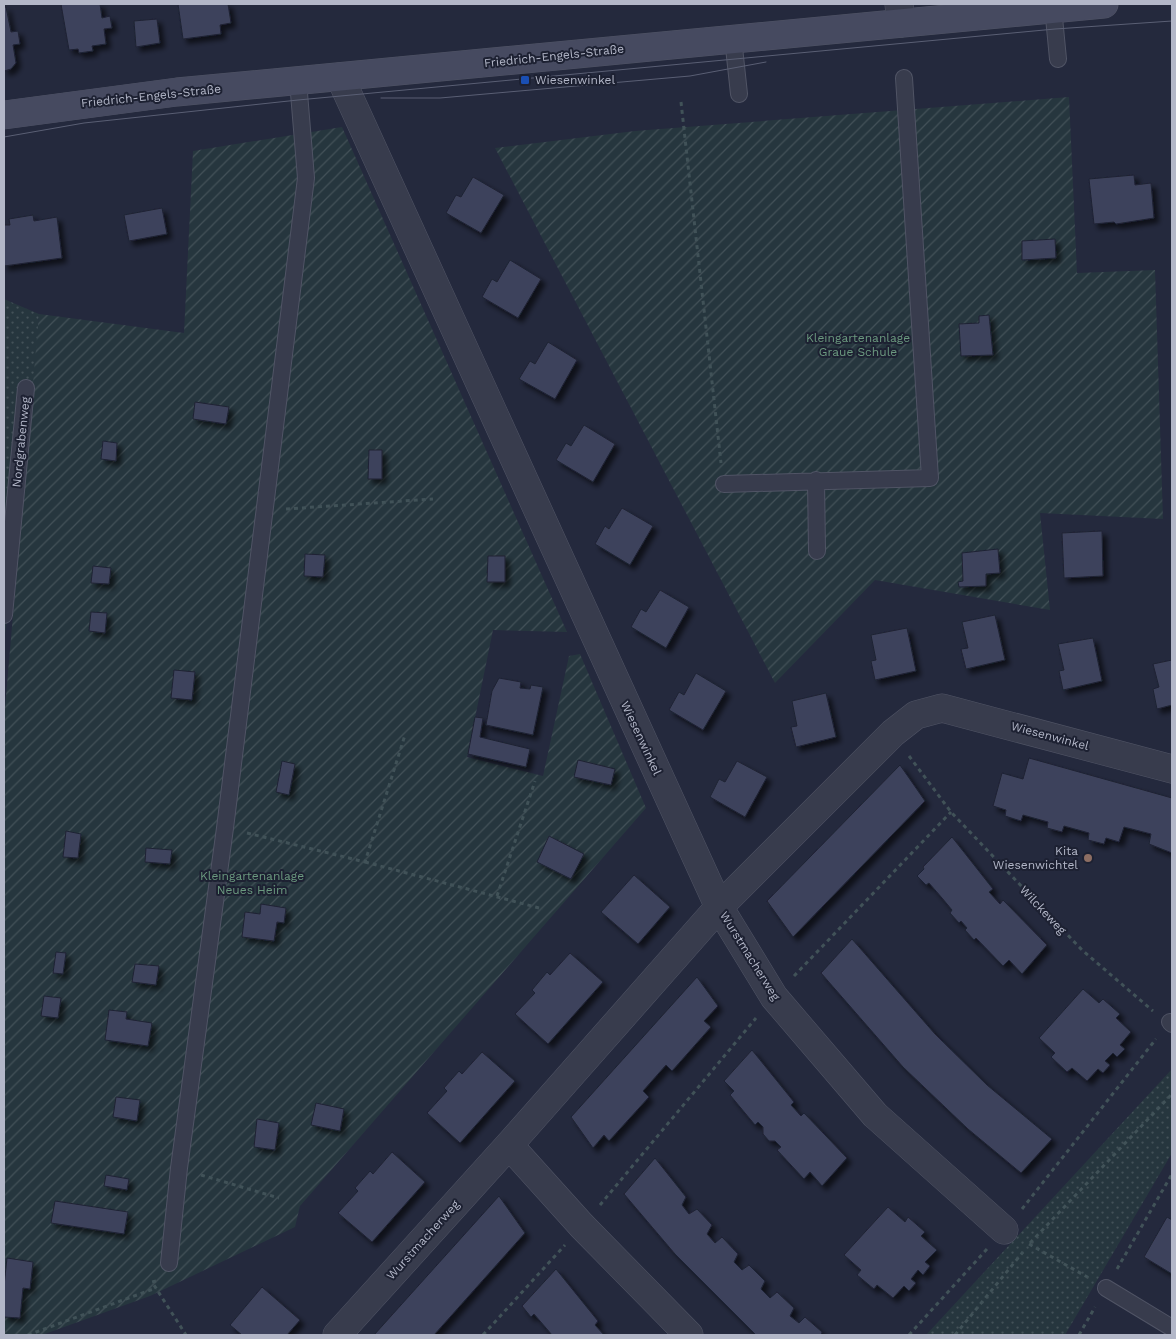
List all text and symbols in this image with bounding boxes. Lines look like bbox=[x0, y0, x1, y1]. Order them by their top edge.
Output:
street label: Friedrich-Engels-Straße bbox=[483, 42, 625, 70]
place label: Wiesenwinkel bbox=[535, 73, 615, 87]
marker: Wiesenwinkel bbox=[519, 74, 531, 86]
street label: Friedrich-Engels-Straße bbox=[80, 82, 222, 110]
park label: Kleingartenanlage Graue Schule bbox=[806, 331, 910, 359]
street label: Nordgrabenweg bbox=[9, 395, 33, 488]
street label: Wiesenwinkel bbox=[618, 699, 664, 778]
street label: Wiesenwinkel bbox=[1010, 719, 1091, 753]
place label: Kita Wiesenwichtel bbox=[993, 844, 1078, 872]
marker: Kita Wiesenwichtel bbox=[1082, 852, 1094, 864]
park label: Kleingartenanlage Neues Heim bbox=[200, 869, 304, 897]
street label: Wilckeweg bbox=[1017, 883, 1070, 938]
street label: Wurstmacherweg bbox=[717, 909, 783, 1003]
street label: Wurstmacherweg bbox=[384, 1197, 463, 1283]

